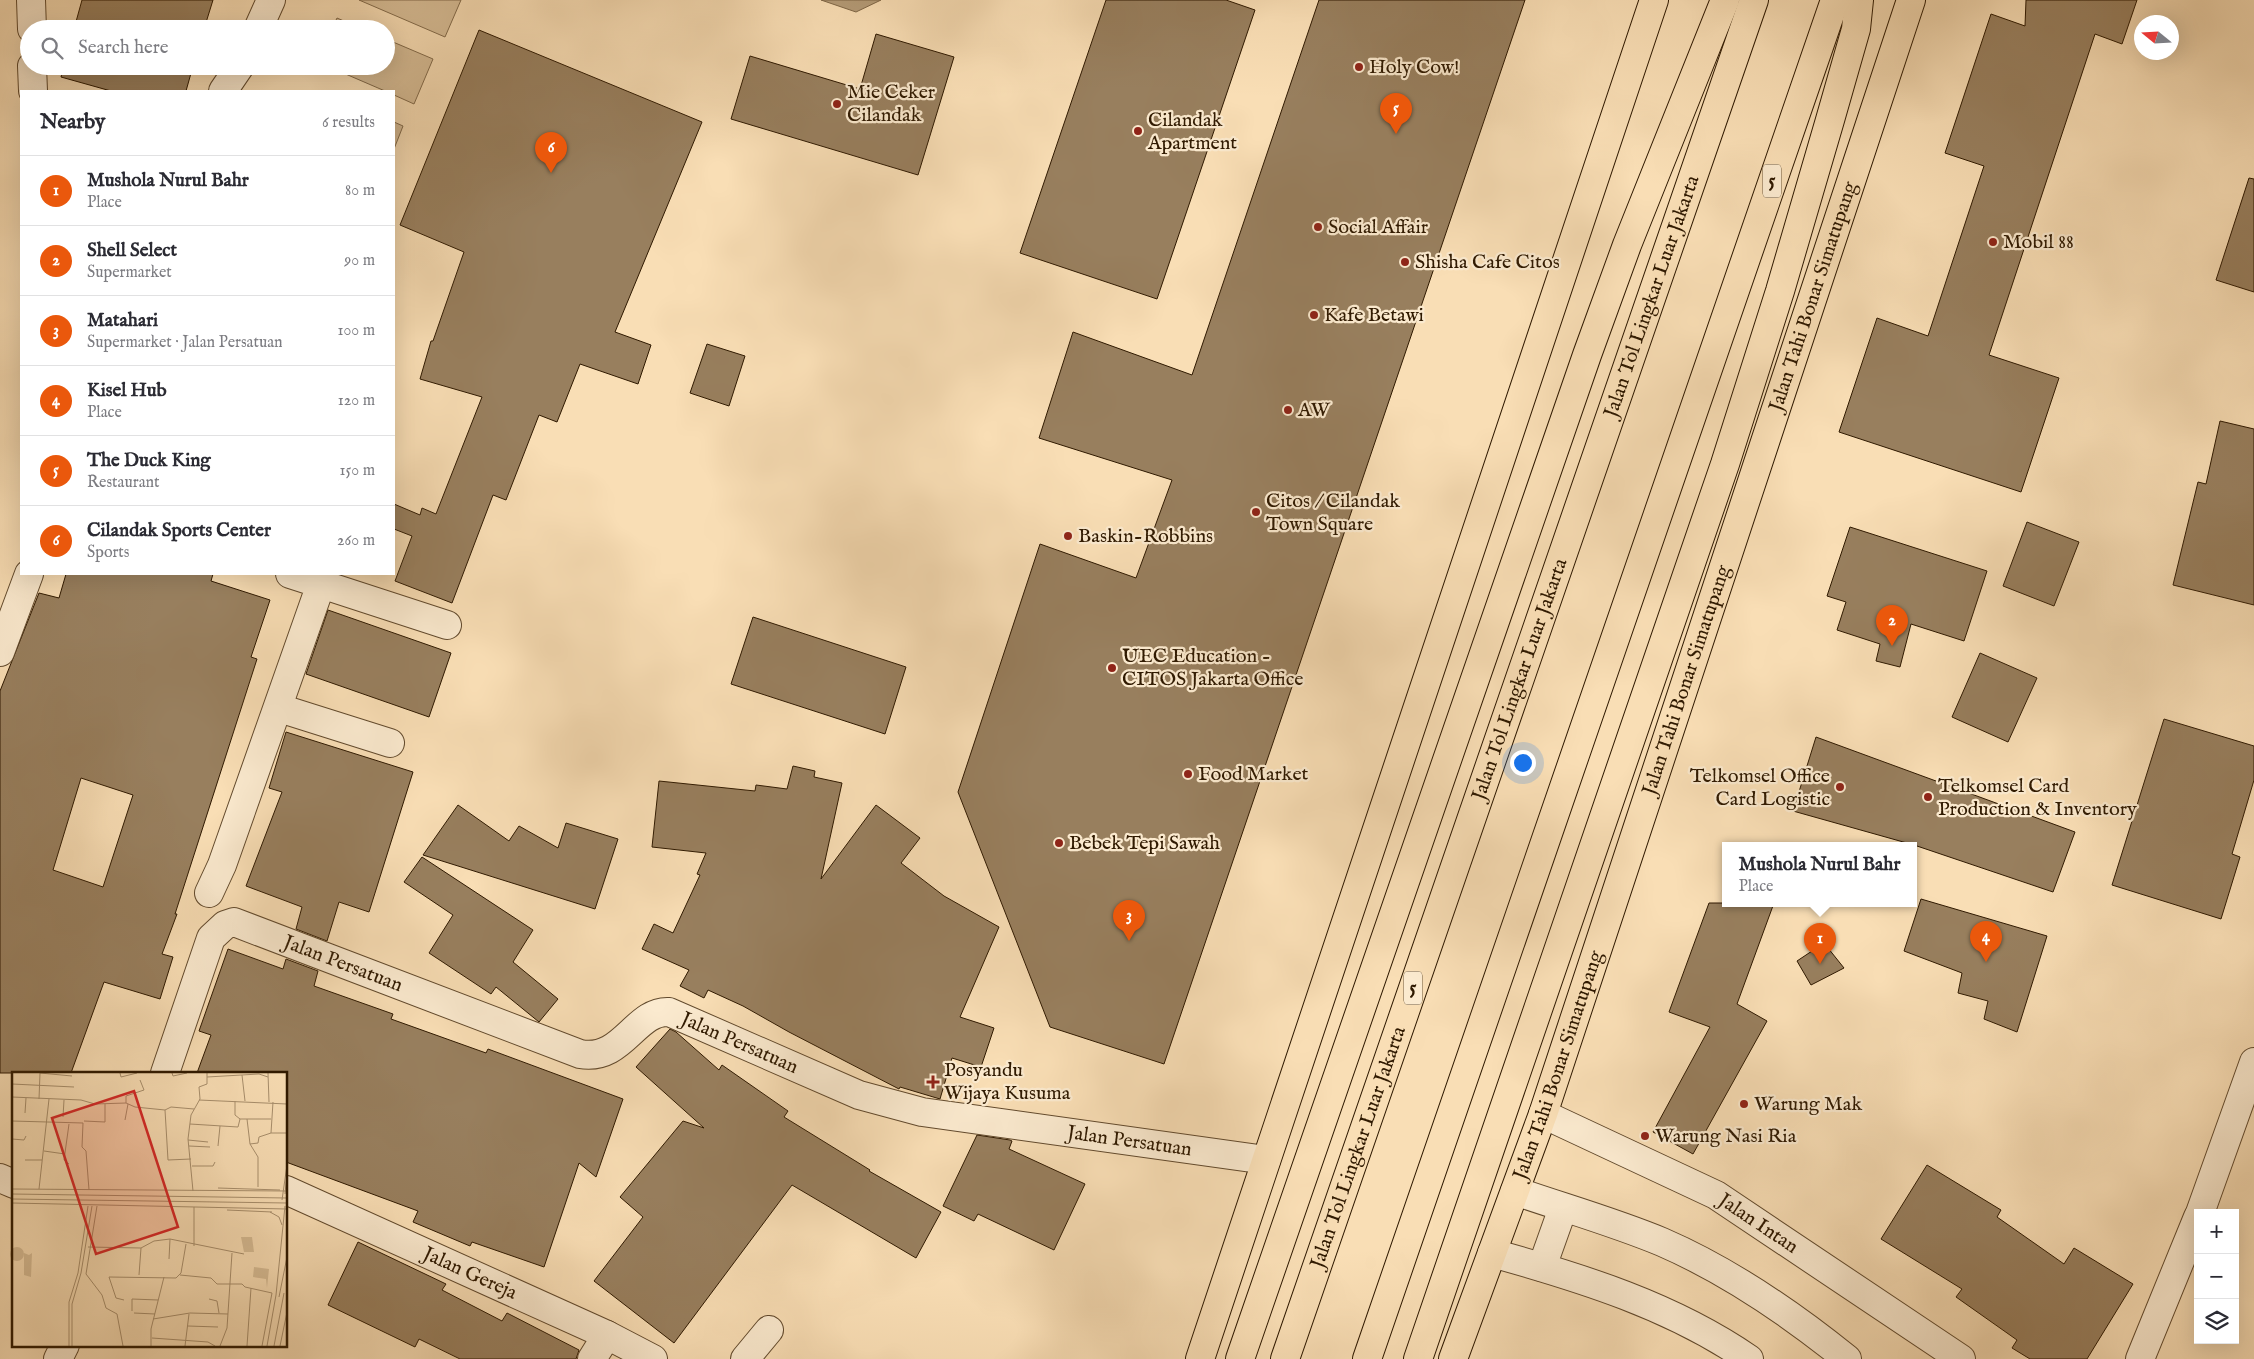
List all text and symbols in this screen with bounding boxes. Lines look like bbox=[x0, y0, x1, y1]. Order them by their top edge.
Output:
north arrow bbox=[2134, 15, 2179, 60]
search box bbox=[20, 20, 395, 75]
icon: search bbox=[38, 34, 66, 62]
text: Search here bbox=[78, 36, 169, 60]
place label: Holy Cow! bbox=[1369, 55, 1459, 80]
marker: Holy Cow! bbox=[1353, 61, 1365, 73]
place label: Mie Ceker Cilandak bbox=[847, 80, 936, 128]
pin: 5 bbox=[1380, 93, 1412, 134]
marker: Mie Ceker Cilandak bbox=[831, 98, 843, 110]
place label: Cilandak Apartment bbox=[1147, 108, 1237, 156]
text: Nearby bbox=[40, 109, 105, 136]
text: 6 results bbox=[322, 113, 375, 133]
marker: Cilandak Apartment bbox=[1132, 125, 1144, 137]
pin: 6 bbox=[535, 132, 567, 173]
road number: 5 bbox=[1763, 165, 1781, 198]
text: Mushola Nurul Bahr bbox=[87, 169, 249, 193]
street label: Jalan Tol Lingkar Luar Jakarta bbox=[1598, 172, 1705, 423]
street label: Jalan Tahi Bonar Simatupang bbox=[1763, 177, 1863, 416]
text: 1 bbox=[53, 181, 59, 201]
text: 80 m bbox=[345, 181, 375, 201]
text: Place bbox=[87, 193, 122, 213]
place label: Social Affair bbox=[1328, 215, 1429, 240]
marker: Social Affair bbox=[1312, 221, 1324, 233]
place label: Mobil 88 bbox=[2003, 230, 2074, 255]
marker: Mobil 88 bbox=[1987, 236, 1999, 248]
text: Shell Select bbox=[87, 239, 177, 263]
place label: Shisha Cafe Citos bbox=[1415, 250, 1560, 275]
text: 2 bbox=[52, 251, 60, 271]
text: 90 m bbox=[344, 251, 375, 271]
marker: Shisha Cafe Citos bbox=[1399, 256, 1411, 268]
text: Supermarket bbox=[87, 263, 172, 283]
place label: Kafe Betawi bbox=[1324, 303, 1424, 328]
text: Matahari bbox=[87, 309, 158, 333]
marker: Kafe Betawi bbox=[1308, 309, 1320, 321]
text: 3 bbox=[53, 321, 59, 341]
text: 100 m bbox=[338, 321, 375, 341]
text: Supermarket · Jalan Persatuan bbox=[87, 333, 283, 353]
text: Kisel Hub bbox=[87, 379, 167, 403]
text: 4 bbox=[52, 391, 60, 411]
text: 120 m bbox=[338, 391, 375, 411]
place label: AW bbox=[1297, 398, 1331, 423]
text: Place bbox=[87, 403, 122, 423]
marker: AW bbox=[1282, 404, 1294, 416]
text: The Duck King bbox=[87, 449, 211, 473]
text: 5 bbox=[53, 461, 59, 481]
text: 150 m bbox=[340, 461, 375, 481]
text: Restaurant bbox=[87, 473, 160, 493]
place label: Citos / Cilandak Town Square bbox=[1266, 489, 1400, 537]
marker: Citos / Cilandak Town Square bbox=[1250, 506, 1262, 518]
text: Cilandak Sports Center bbox=[87, 519, 271, 543]
place label: Baskin-Robbins bbox=[1078, 524, 1213, 549]
marker: Baskin-Robbins bbox=[1062, 530, 1074, 542]
text: 6 bbox=[53, 531, 59, 551]
text: 260 m bbox=[337, 531, 375, 551]
text: Sports bbox=[87, 543, 129, 563]
street label: Jalan Tol Lingkar Luar Jakarta bbox=[1466, 555, 1573, 806]
street label: Jalan Tahi Bonar Simatupang bbox=[1636, 561, 1736, 800]
pin: 2 bbox=[1876, 605, 1908, 646]
place label: UEC Education - CITOS Jakarta Office bbox=[1122, 644, 1303, 692]
marker: UEC Education - CITOS Jakarta Office bbox=[1106, 662, 1118, 674]
your location bbox=[1510, 750, 1536, 776]
place label: Food Market bbox=[1198, 762, 1309, 787]
place label: Telkomsel Office Card Logistic bbox=[1690, 764, 1830, 812]
marker: Food Market bbox=[1182, 768, 1194, 780]
place label: Telkomsel Card Production & Inventory bbox=[1938, 774, 2137, 822]
marker: Telkomsel Office Card Logistic bbox=[1834, 781, 1846, 793]
marker: Telkomsel Card Production & Inventory bbox=[1922, 791, 1934, 803]
place label: Bebek Tepi Sawah bbox=[1069, 831, 1220, 856]
marker: Bebek Tepi Sawah bbox=[1053, 837, 1065, 849]
popup bbox=[1722, 842, 1917, 907]
text: Mushola Nurul Bahr bbox=[1739, 853, 1900, 877]
text: Place bbox=[1739, 877, 1773, 897]
pin: 3 bbox=[1113, 900, 1145, 941]
pin: 4 bbox=[1970, 921, 2002, 962]
pin: 1 bbox=[1804, 923, 1836, 964]
street label: Jalan Persatuan bbox=[278, 929, 407, 998]
street label: Jalan Tahi Bonar Simatupang bbox=[1507, 946, 1609, 1185]
road number: 5 bbox=[1404, 971, 1422, 1004]
street label: Jalan Persatuan bbox=[675, 1005, 802, 1080]
street label: Jalan Tol Lingkar Luar Jakarta bbox=[1304, 1023, 1412, 1273]
place label: Posyandu Wijaya Kusuma bbox=[944, 1058, 1071, 1106]
inset map bbox=[12, 1072, 288, 1346]
marker: Posyandu Wijaya Kusuma bbox=[926, 1075, 940, 1089]
place label: Warung Mak bbox=[1754, 1092, 1863, 1117]
marker: Warung Mak bbox=[1738, 1098, 1750, 1110]
street label: Jalan Persatuan bbox=[1064, 1120, 1194, 1162]
place label: Warung Nasi Ria bbox=[1655, 1124, 1797, 1149]
marker: Warung Nasi Ria bbox=[1639, 1130, 1651, 1142]
street label: Jalan Intan bbox=[1712, 1187, 1803, 1259]
map controls bbox=[2194, 1209, 2239, 1344]
button: + bbox=[2194, 1209, 2239, 1254]
street label: Jalan Gereja bbox=[417, 1240, 521, 1305]
button: − bbox=[2194, 1254, 2239, 1299]
button: layers bbox=[2194, 1299, 2239, 1344]

